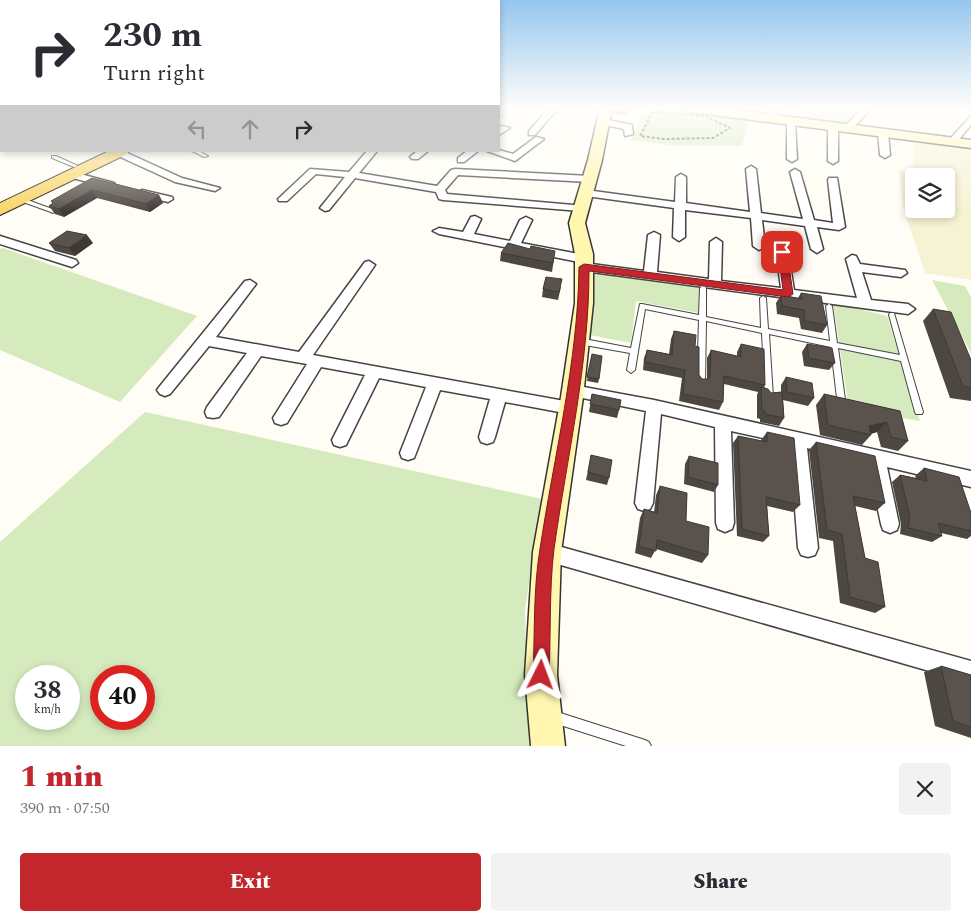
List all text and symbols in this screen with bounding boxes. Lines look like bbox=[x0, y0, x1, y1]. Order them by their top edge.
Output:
text: 230 m bbox=[103, 9, 202, 62]
icon: right bbox=[20, 20, 85, 85]
text: Turn right bbox=[103, 57, 205, 90]
icon: left bbox=[183, 115, 211, 143]
icon: ahead bbox=[236, 115, 264, 143]
icon: right bbox=[289, 115, 317, 143]
map controls bbox=[905, 168, 955, 218]
button: layers bbox=[905, 168, 955, 218]
pin bbox=[761, 231, 803, 273]
icon: arrive bbox=[768, 238, 796, 266]
position arrow bbox=[514, 648, 566, 700]
speed limit sign: 40 bbox=[90, 665, 155, 730]
text: 38 bbox=[33, 672, 62, 710]
text: km/h bbox=[34, 700, 61, 719]
text: 1 min bbox=[20, 754, 103, 800]
button: close bbox=[899, 763, 951, 815]
text: 390 m · 07:50 bbox=[20, 796, 110, 820]
button: Exit bbox=[20, 853, 481, 911]
button: Share bbox=[491, 853, 951, 911]

